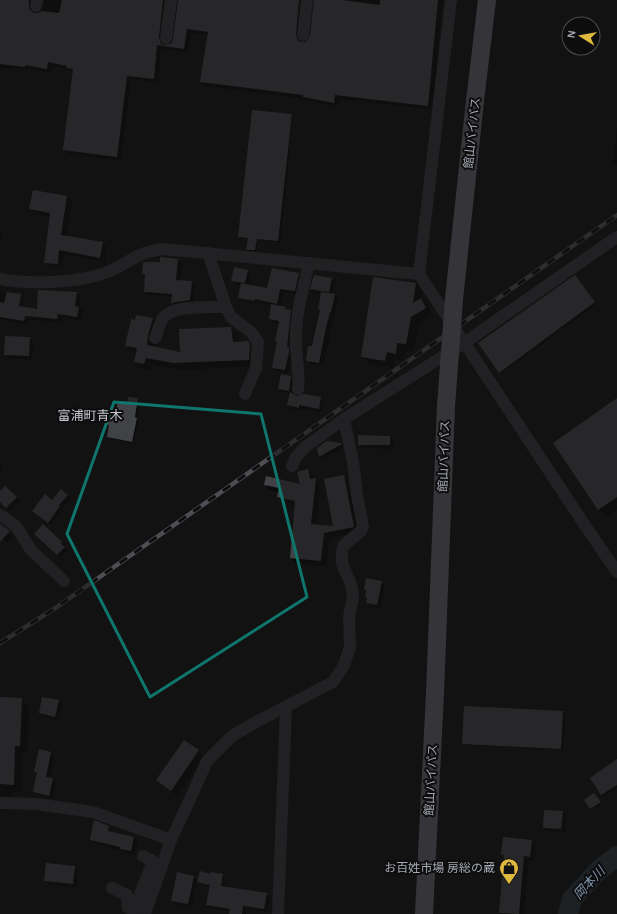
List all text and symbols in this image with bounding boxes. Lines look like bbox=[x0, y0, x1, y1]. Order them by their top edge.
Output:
north arrow bbox=[561, 16, 601, 56]
text: N bbox=[565, 29, 579, 39]
street label: 館山バイパス bbox=[461, 97, 483, 169]
district label: 富浦町青木 bbox=[57, 408, 123, 423]
street label: 館山バイパス bbox=[436, 420, 452, 492]
street label: 館山バイパス bbox=[422, 744, 440, 816]
shop icon: お百姓市場 房総の蔵 bbox=[498, 857, 520, 885]
place label: お百姓市場 房総の蔵 bbox=[384, 861, 495, 875]
water label: 岡本川 bbox=[570, 862, 609, 902]

